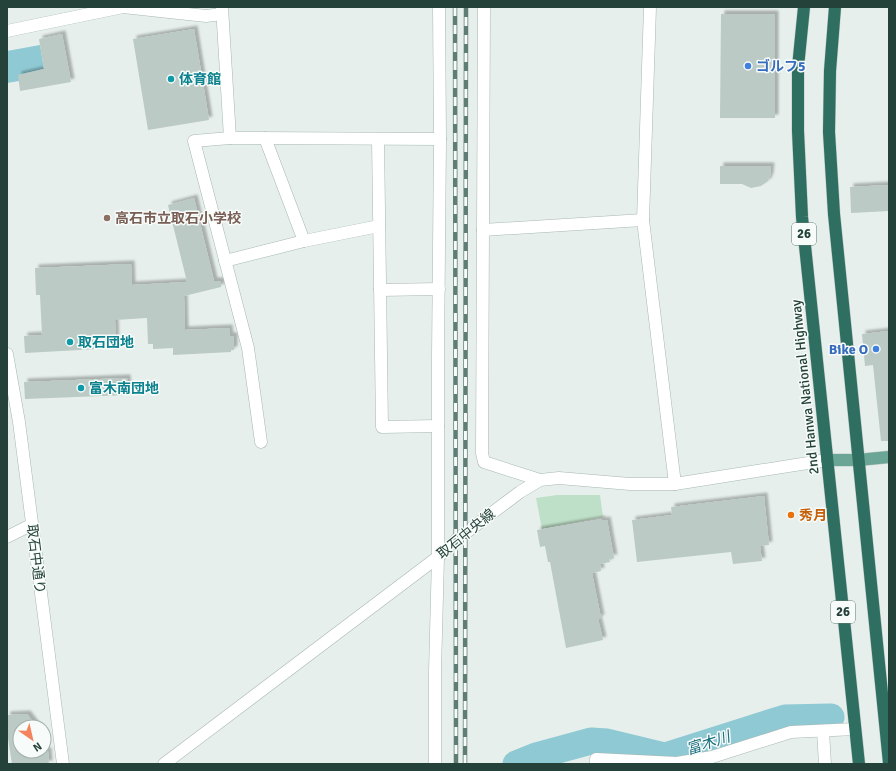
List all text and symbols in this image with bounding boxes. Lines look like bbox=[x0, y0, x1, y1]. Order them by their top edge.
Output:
place label: ゴルフ5 bbox=[756, 58, 806, 75]
marker: ゴルフ5 bbox=[743, 61, 753, 71]
place label: 体育館 bbox=[179, 71, 221, 88]
marker: 体育館 bbox=[166, 74, 176, 84]
place label: 高石市立取石小学校 bbox=[115, 210, 241, 227]
marker: 高石市立取石小学校 bbox=[102, 213, 112, 223]
road number: 26 bbox=[792, 223, 816, 245]
street label: 2nd Hanwa National Highway bbox=[787, 298, 823, 475]
place label: 取石団地 bbox=[78, 334, 134, 351]
marker: 取石団地 bbox=[65, 337, 75, 347]
place label: Bike O bbox=[829, 341, 868, 358]
marker: Bike O bbox=[871, 344, 881, 354]
place label: 富木南団地 bbox=[89, 380, 159, 397]
marker: 富木南団地 bbox=[76, 383, 86, 393]
street label: 取石中央線 bbox=[433, 505, 499, 563]
place label: 秀月 bbox=[799, 507, 827, 524]
marker: 秀月 bbox=[786, 510, 796, 520]
street label: 取石中通り bbox=[23, 523, 49, 595]
road number: 26 bbox=[831, 601, 855, 623]
north arrow bbox=[12, 719, 52, 759]
water label: 富木川 bbox=[684, 727, 734, 759]
text: N bbox=[31, 739, 44, 754]

